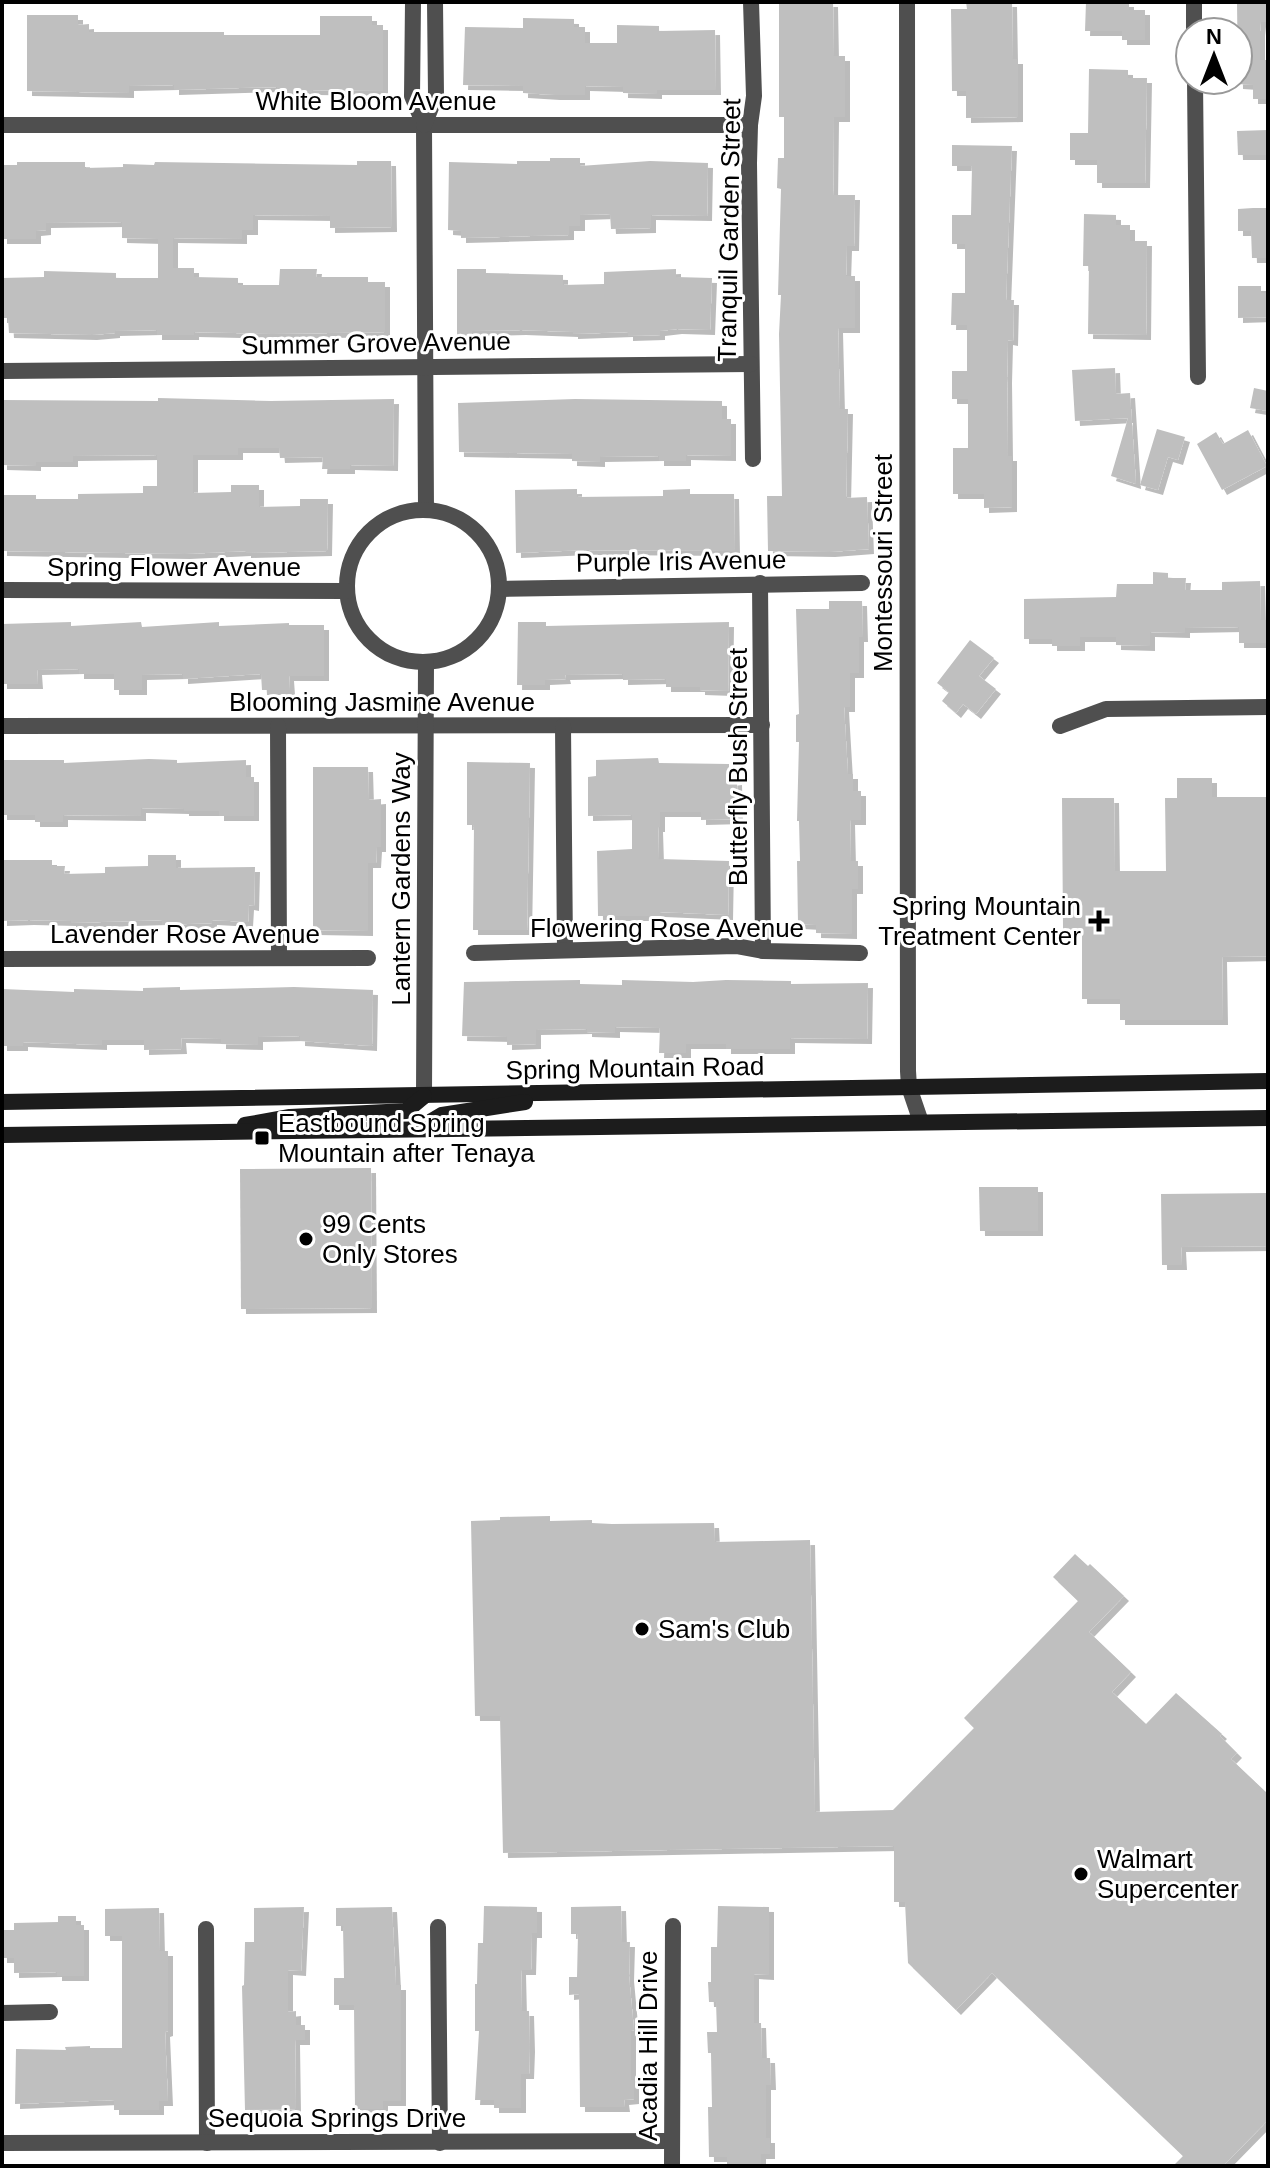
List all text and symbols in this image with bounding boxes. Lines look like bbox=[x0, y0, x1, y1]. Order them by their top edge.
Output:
north arrow bbox=[1174, 16, 1254, 96]
text: N bbox=[1206, 24, 1222, 49]
street label: White Bloom Avenue bbox=[256, 86, 496, 116]
street label: Tranquil Garden Street bbox=[712, 97, 746, 362]
street label: Summer Grove Avenue bbox=[241, 326, 511, 360]
street label: Montessouri Street bbox=[868, 453, 898, 672]
street label: Purple Iris Avenue bbox=[575, 544, 787, 578]
street label: Spring Flower Avenue bbox=[47, 552, 301, 582]
street label: Butterfly Bush Street bbox=[723, 647, 753, 886]
street label: Blooming Jasmine Avenue bbox=[229, 687, 535, 717]
street label: Lantern Gardens Way bbox=[386, 752, 416, 1006]
place label: Spring Mountain Treatment Center bbox=[878, 891, 1081, 951]
marker: Spring Mountain Treatment Center bbox=[1088, 910, 1110, 932]
street label: Flowering Rose Avenue bbox=[530, 913, 804, 943]
street label: Lavender Rose Avenue bbox=[50, 919, 320, 949]
street label: Spring Mountain Road bbox=[505, 1051, 765, 1085]
place label: Eastbound Spring Mountain after Tenaya bbox=[278, 1108, 535, 1168]
marker: Eastbound Spring Mountain after Tenaya bbox=[253, 1129, 271, 1147]
place label: 99 Cents Only Stores bbox=[322, 1209, 458, 1269]
marker: 99 Cents Only Stores bbox=[297, 1230, 315, 1248]
place label: Sam's Club bbox=[658, 1614, 790, 1644]
marker: Sam's Club bbox=[633, 1620, 651, 1638]
place label: Walmart Supercenter bbox=[1097, 1844, 1239, 1904]
marker: Walmart Supercenter bbox=[1072, 1865, 1090, 1883]
street label: Acadia Hill Drive bbox=[633, 1951, 663, 2141]
street label: Sequoia Springs Drive bbox=[208, 2103, 466, 2133]

